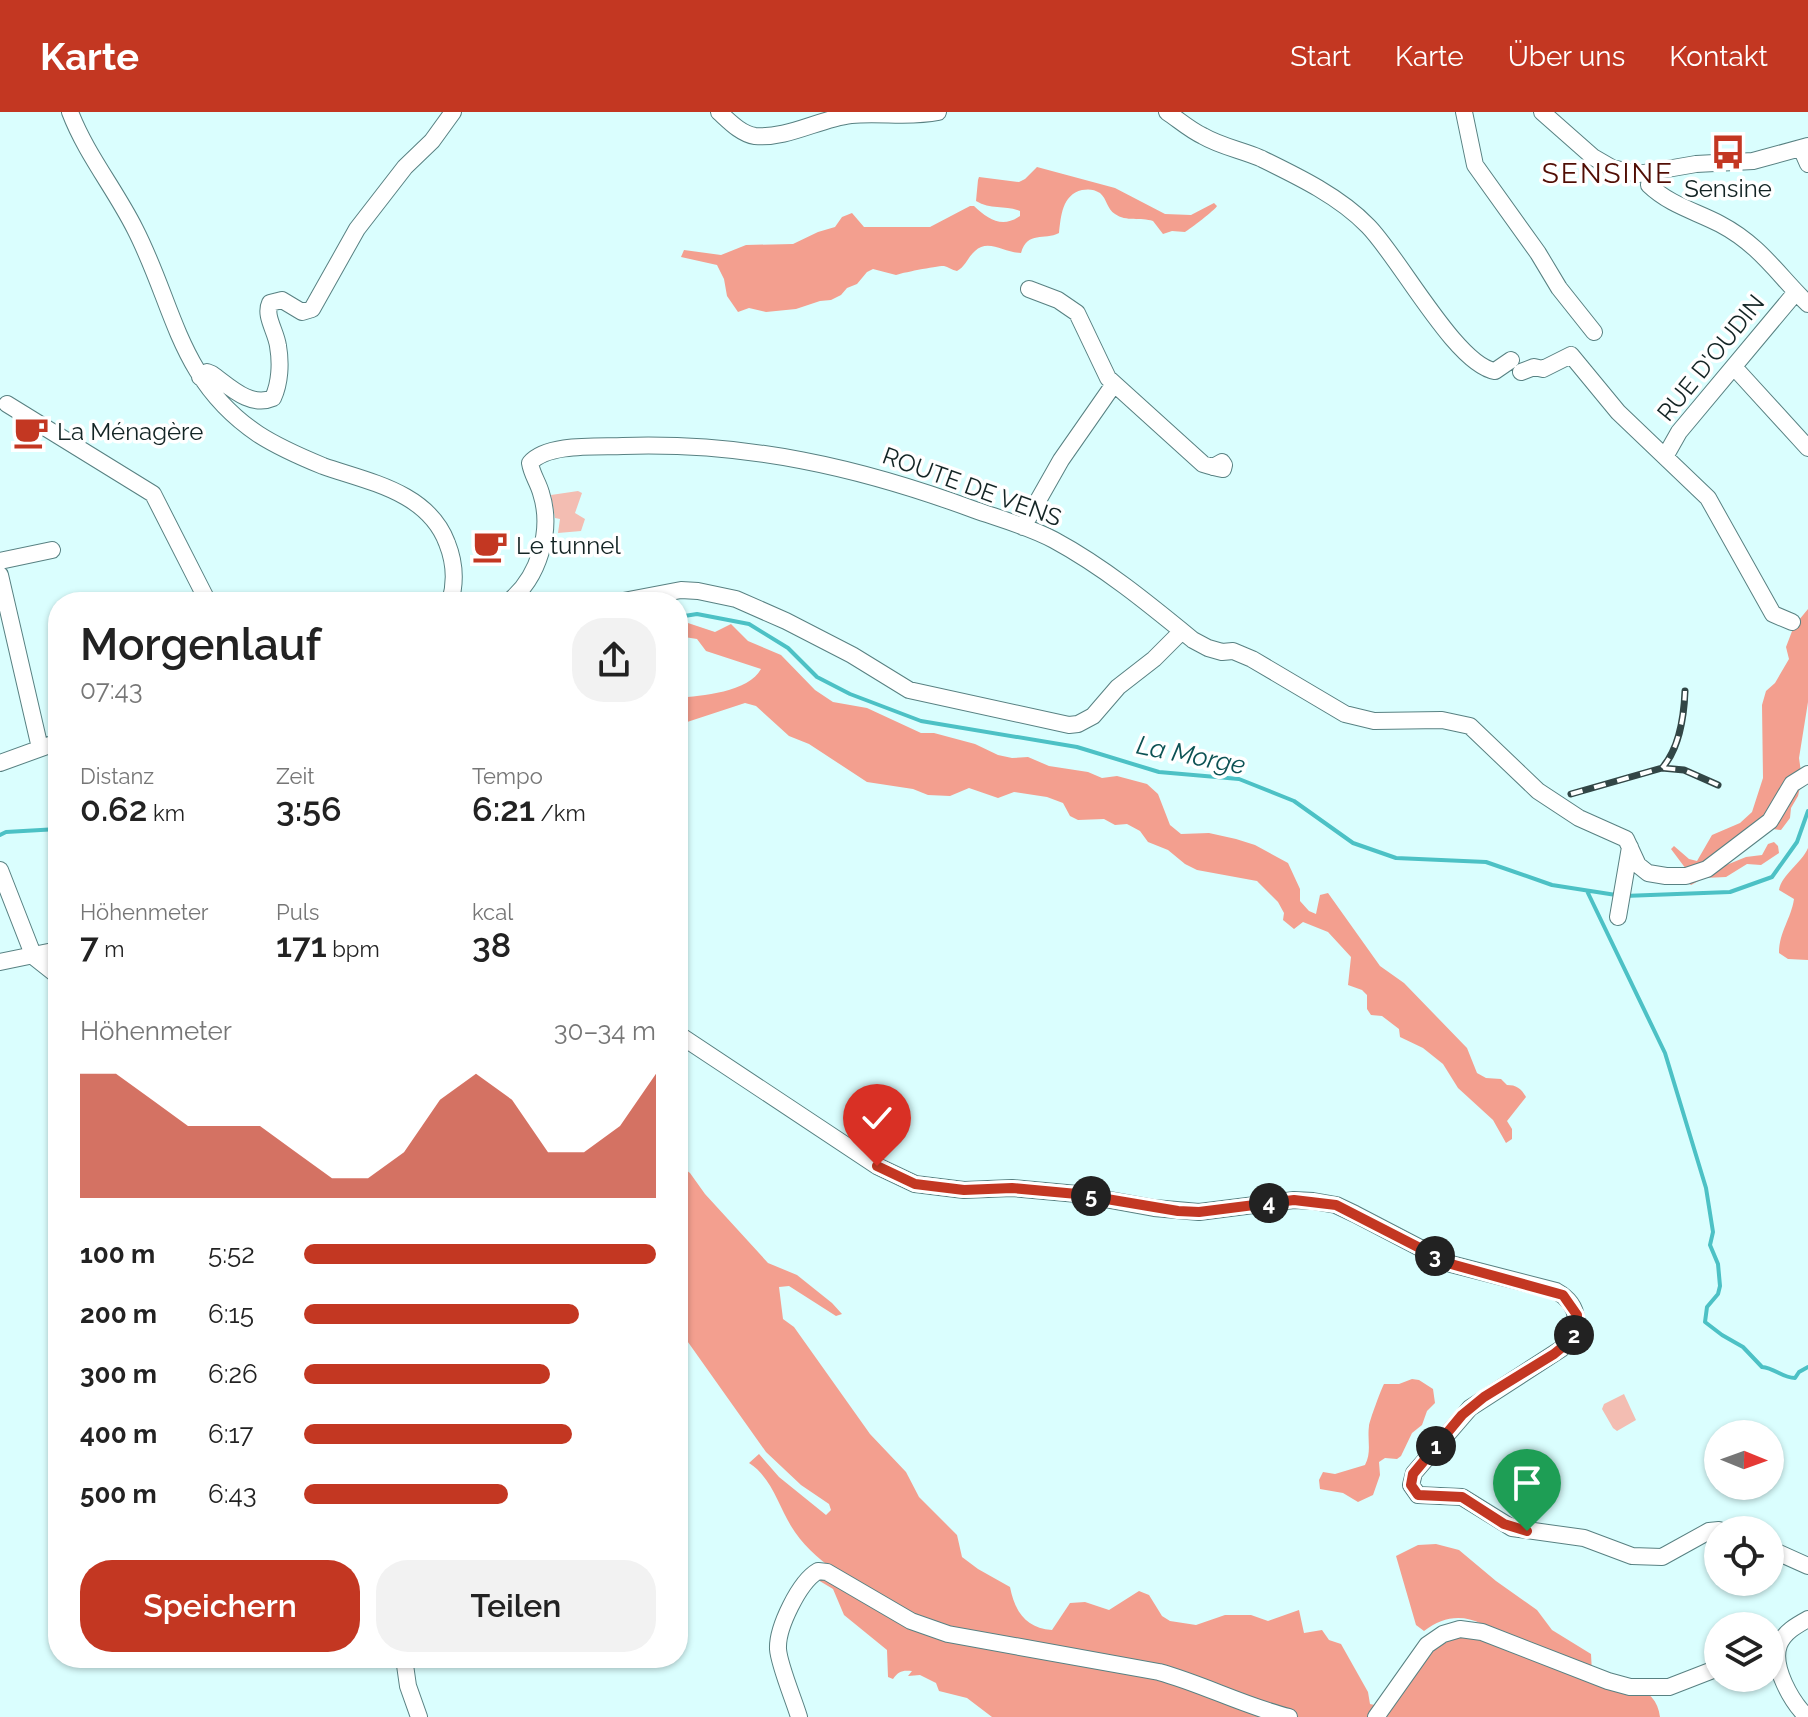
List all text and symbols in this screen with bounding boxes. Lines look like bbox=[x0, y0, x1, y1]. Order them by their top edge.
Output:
text: Karte bbox=[40, 34, 139, 79]
text: Start bbox=[1290, 40, 1351, 73]
text: Karte bbox=[1395, 40, 1464, 73]
text: Über uns bbox=[1508, 40, 1625, 73]
text: Kontakt bbox=[1669, 40, 1768, 73]
bus stop icon: Sensine bbox=[1709, 133, 1747, 171]
district label: SENSINE bbox=[1542, 157, 1674, 190]
place label: Sensine bbox=[1684, 174, 1772, 203]
street label: RUE D'OUDIN bbox=[1651, 289, 1770, 427]
cafe icon: La Ménagère bbox=[12, 413, 50, 451]
place label: La Ménagère bbox=[57, 417, 203, 446]
street label: ROUTE DE VENS bbox=[879, 441, 1066, 532]
cafe icon: Le tunnel bbox=[471, 527, 509, 565]
place label: Le tunnel bbox=[516, 531, 621, 560]
button: share bbox=[572, 618, 656, 702]
text: Morgenlauf bbox=[80, 619, 321, 670]
text: 07:43 bbox=[80, 675, 143, 705]
water label: La Morge bbox=[1134, 730, 1248, 780]
text: Distanz bbox=[80, 763, 154, 789]
text: Zeit bbox=[276, 763, 315, 789]
text: Tempo bbox=[472, 763, 543, 789]
text: 0.62 bbox=[80, 789, 147, 829]
text: 3:56 bbox=[276, 789, 342, 829]
text: 6:21 bbox=[472, 789, 535, 829]
text: km bbox=[147, 800, 185, 826]
text: /km bbox=[535, 800, 586, 826]
text: Höhenmeter bbox=[80, 899, 209, 925]
text: Puls bbox=[276, 899, 319, 925]
text: kcal bbox=[472, 899, 513, 925]
text: 7 bbox=[80, 925, 99, 965]
text: 171 bbox=[276, 925, 327, 965]
text: 38 bbox=[472, 925, 511, 965]
text: m bbox=[99, 936, 124, 962]
text: bpm bbox=[327, 936, 380, 962]
text: Höhenmeter bbox=[80, 1016, 232, 1046]
text: 30–34 m bbox=[554, 1016, 656, 1046]
pin bbox=[843, 1084, 911, 1166]
icon: check bbox=[855, 1096, 899, 1140]
pin: 5 bbox=[1071, 1176, 1111, 1216]
text: 5 bbox=[1085, 1183, 1097, 1209]
pin: 4 bbox=[1249, 1183, 1289, 1223]
text: 4 bbox=[1263, 1190, 1275, 1216]
pin: 3 bbox=[1415, 1236, 1455, 1276]
text: 100 m bbox=[80, 1239, 155, 1269]
text: 5:52 bbox=[208, 1239, 255, 1269]
text: 3 bbox=[1429, 1243, 1441, 1269]
text: 200 m bbox=[80, 1299, 157, 1329]
text: 6:15 bbox=[208, 1299, 254, 1329]
pin: 2 bbox=[1554, 1315, 1594, 1355]
text: 2 bbox=[1568, 1322, 1580, 1348]
text: 300 m bbox=[80, 1359, 157, 1389]
text: 6:26 bbox=[208, 1359, 258, 1389]
text: 400 m bbox=[80, 1419, 157, 1449]
text: 6:17 bbox=[208, 1419, 253, 1449]
north arrow bbox=[1704, 1420, 1784, 1500]
map controls bbox=[1704, 1420, 1784, 1692]
pin: 1 bbox=[1416, 1426, 1456, 1466]
text: 1 bbox=[1431, 1433, 1441, 1459]
pin bbox=[1493, 1449, 1561, 1531]
icon: arrive bbox=[1505, 1461, 1549, 1505]
text: 500 m bbox=[80, 1479, 157, 1509]
text: 6:43 bbox=[208, 1479, 257, 1509]
button: locate bbox=[1704, 1516, 1784, 1596]
button: Speichern bbox=[80, 1560, 360, 1652]
button: Teilen bbox=[376, 1560, 656, 1652]
button: layers bbox=[1704, 1612, 1784, 1692]

